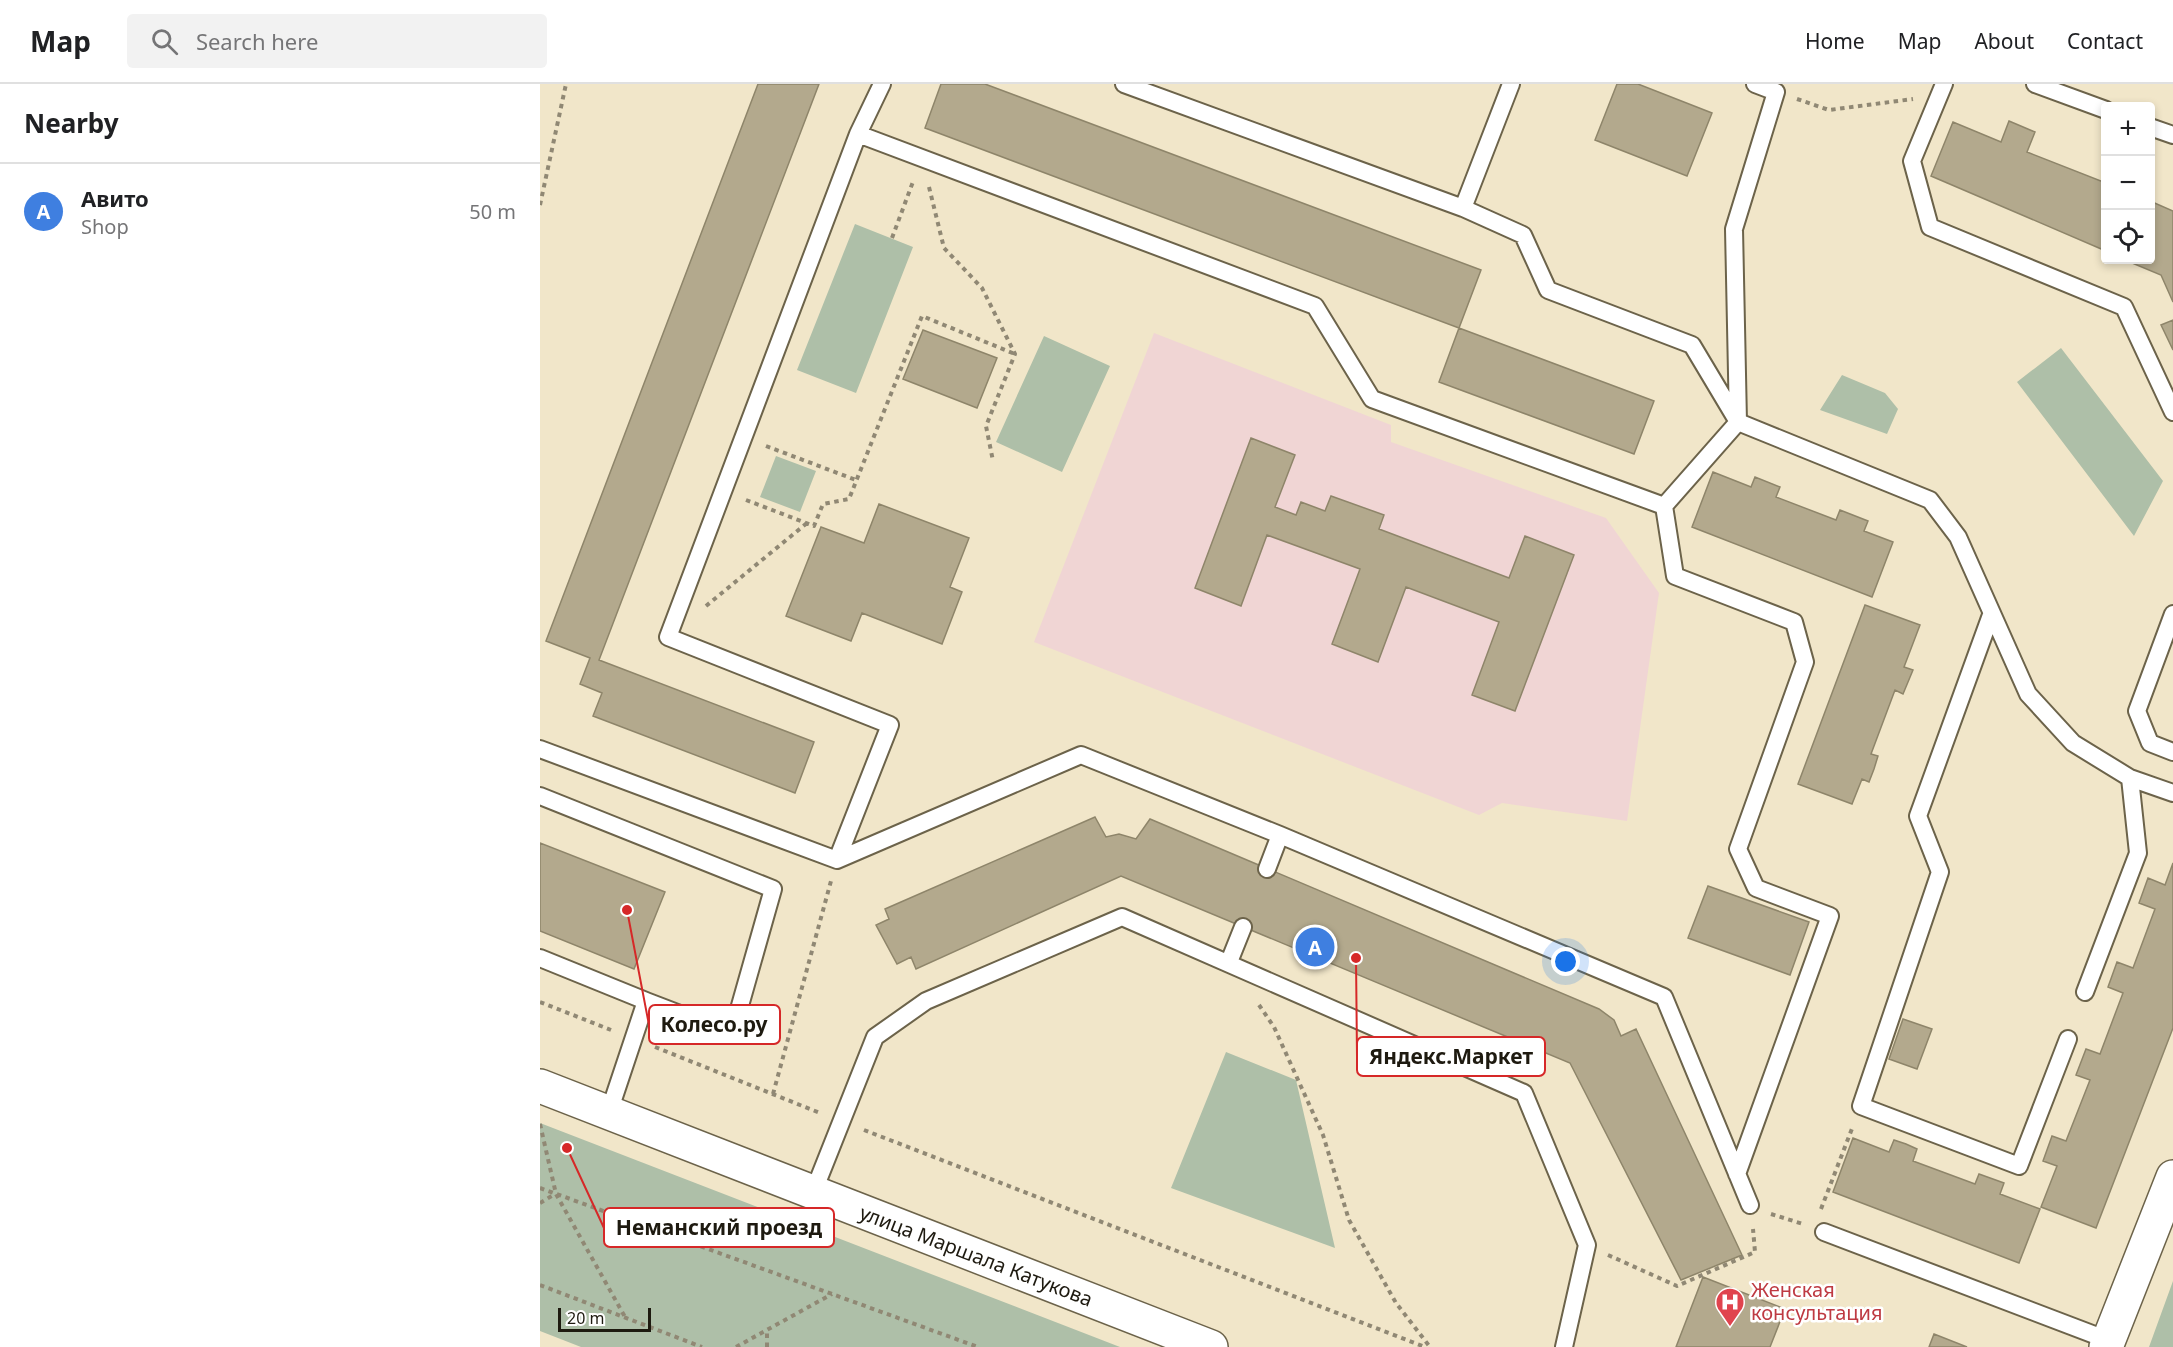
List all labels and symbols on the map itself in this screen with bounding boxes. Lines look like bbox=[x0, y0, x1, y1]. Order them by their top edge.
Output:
pin: A bbox=[1296, 924, 1334, 970]
your location bbox=[1551, 947, 1580, 976]
callout: Колесо.ру bbox=[649, 1005, 780, 1044]
text: Колесо.ру bbox=[661, 1010, 767, 1038]
callout: Яндекс.Маркет bbox=[1357, 1037, 1545, 1076]
text: Яндекс.Маркет bbox=[1369, 1042, 1533, 1070]
street label: улица Маршала Катукова bbox=[856, 1199, 1097, 1313]
callout: Неманский проезд bbox=[604, 1208, 834, 1247]
text: Неманский проезд bbox=[616, 1213, 823, 1241]
place label: Женская консультация bbox=[1751, 1276, 1882, 1326]
hospital icon: Женская консультация bbox=[1714, 1286, 1746, 1328]
scale bar bbox=[558, 1305, 651, 1332]

